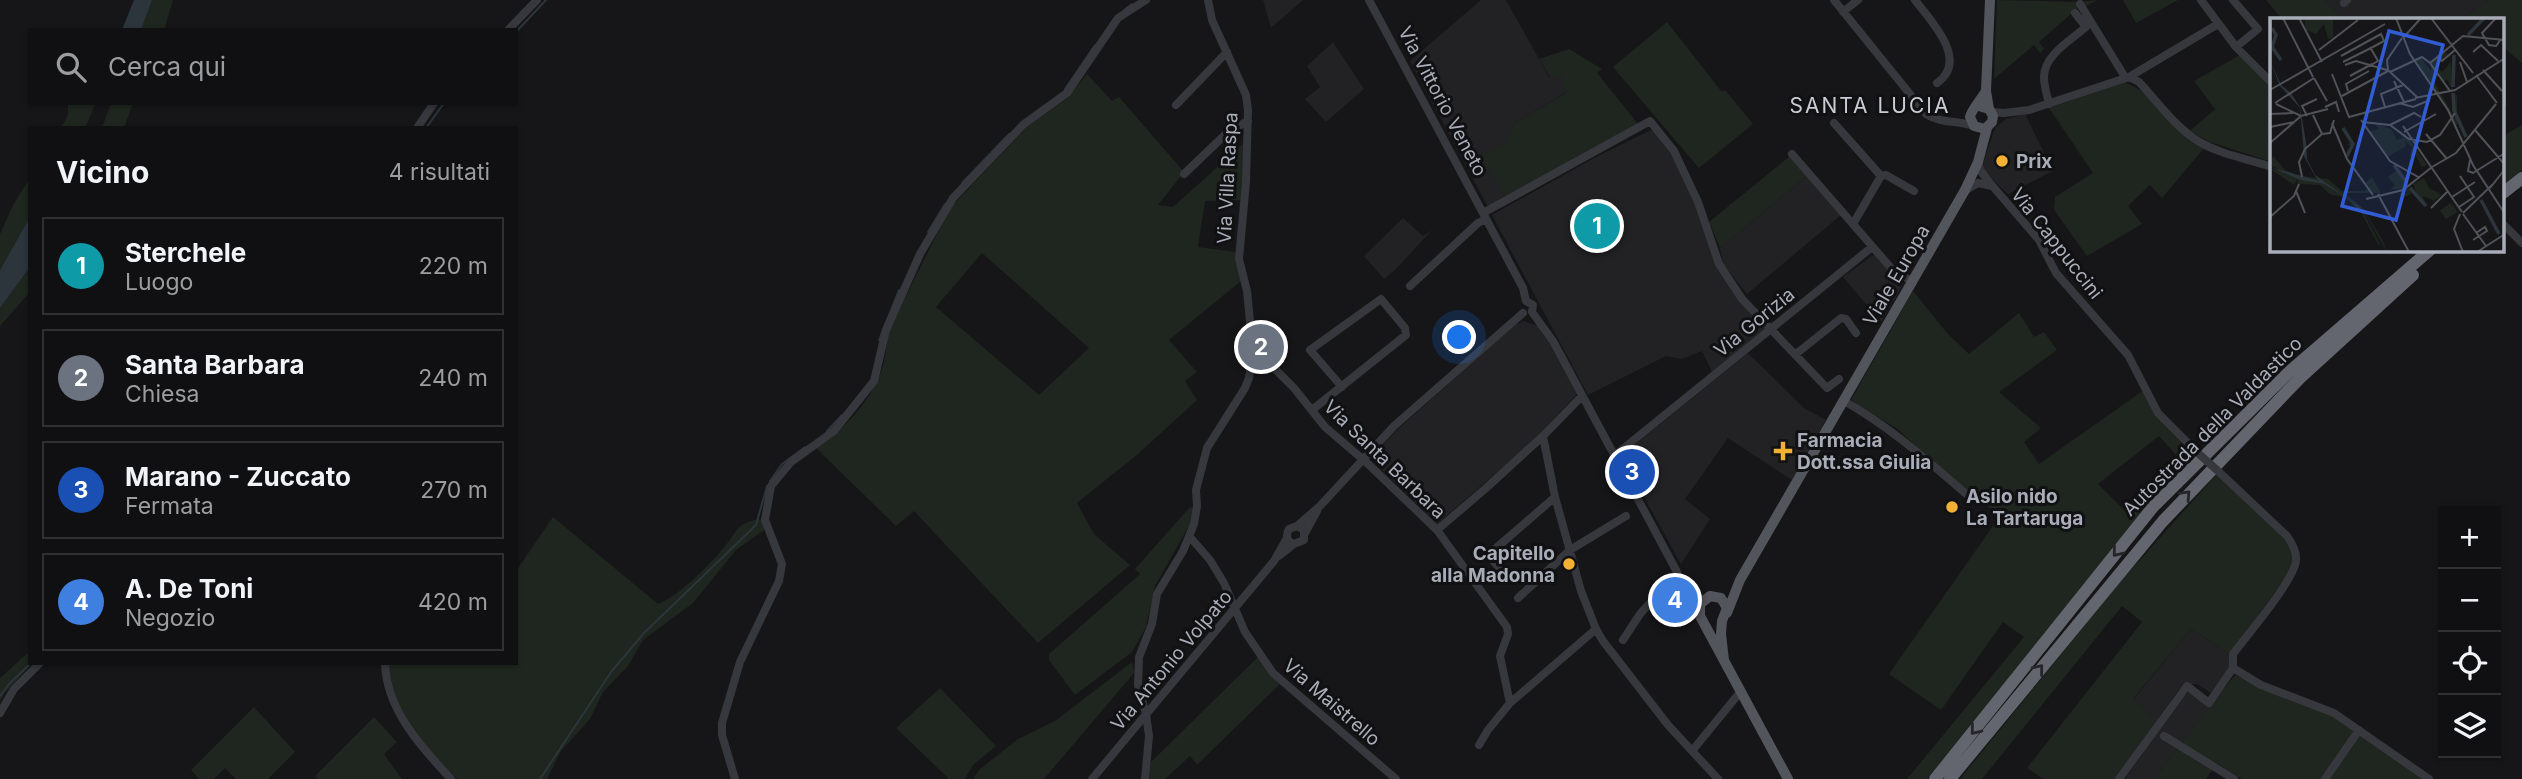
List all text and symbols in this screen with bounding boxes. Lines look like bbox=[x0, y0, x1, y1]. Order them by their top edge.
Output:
inset map bbox=[2270, 18, 2504, 252]
street label: Via Vittorio Veneto bbox=[1393, 22, 1492, 180]
search box bbox=[28, 28, 518, 105]
icon: search bbox=[52, 48, 90, 86]
text: Cerca qui bbox=[108, 51, 226, 82]
district label: SANTA LUCIA bbox=[1790, 93, 1950, 118]
street label: Via Villa Raspa bbox=[1213, 112, 1242, 245]
place label: Prix bbox=[2016, 150, 2052, 173]
marker: Prix bbox=[1994, 153, 2010, 169]
text: Vicino bbox=[56, 154, 149, 190]
text: 4 risultati bbox=[389, 158, 490, 186]
street label: Via Cappuccini bbox=[2006, 183, 2107, 304]
pin: 1 bbox=[1574, 200, 1620, 252]
street label: Viale Europa bbox=[1858, 221, 1935, 330]
text: Sterchele bbox=[125, 237, 246, 268]
text: 1 bbox=[76, 252, 86, 280]
text: 220 m bbox=[419, 252, 488, 280]
text: Luogo bbox=[125, 268, 193, 296]
street label: Via Gorizia bbox=[1709, 283, 1799, 362]
your location bbox=[1442, 320, 1476, 354]
pin: 2 bbox=[1238, 321, 1284, 373]
street label: Autostrada della Valdastico bbox=[2118, 332, 2307, 521]
text: Santa Barbara bbox=[125, 349, 305, 380]
text: 2 bbox=[74, 364, 88, 392]
text: 240 m bbox=[418, 364, 488, 392]
text: Chiesa bbox=[125, 380, 199, 408]
street label: Via Santa Barbara bbox=[1319, 395, 1451, 524]
place label: Farmacia Dott.ssa Giulia bbox=[1797, 429, 1931, 474]
marker: Farmacia Dott.ssa Giulia bbox=[1775, 443, 1791, 459]
pin: 3 bbox=[1609, 446, 1655, 498]
text: Marano - Zuccato bbox=[125, 461, 351, 492]
text: 3 bbox=[74, 476, 88, 504]
text: 270 m bbox=[420, 476, 488, 504]
place label: Asilo nido La Tartaruga bbox=[1966, 485, 2083, 530]
one-way arrow bbox=[2178, 490, 2190, 503]
text: Fermata bbox=[125, 492, 214, 520]
marker: Asilo nido La Tartaruga bbox=[1944, 499, 1960, 515]
map controls bbox=[2438, 506, 2501, 758]
button: + bbox=[2438, 506, 2501, 569]
place label: Capitello alla Madonna bbox=[1431, 542, 1555, 587]
one-way arrow bbox=[2113, 543, 2125, 556]
marker: Capitello alla Madonna bbox=[1561, 556, 1577, 572]
button: − bbox=[2438, 569, 2501, 632]
text: A. De Toni bbox=[125, 573, 253, 604]
pin: 4 bbox=[1652, 574, 1698, 626]
street label: Via Antonio Volpato bbox=[1106, 585, 1237, 735]
text: 4 bbox=[73, 588, 89, 616]
text: 420 m bbox=[418, 588, 488, 616]
text: Negozio bbox=[125, 604, 215, 632]
button: locate bbox=[2438, 632, 2501, 695]
street label: Via Maistrello bbox=[1278, 654, 1385, 751]
one-way arrow bbox=[2031, 665, 2044, 677]
button: layers bbox=[2438, 695, 2501, 758]
one-way arrow bbox=[1971, 721, 1983, 734]

